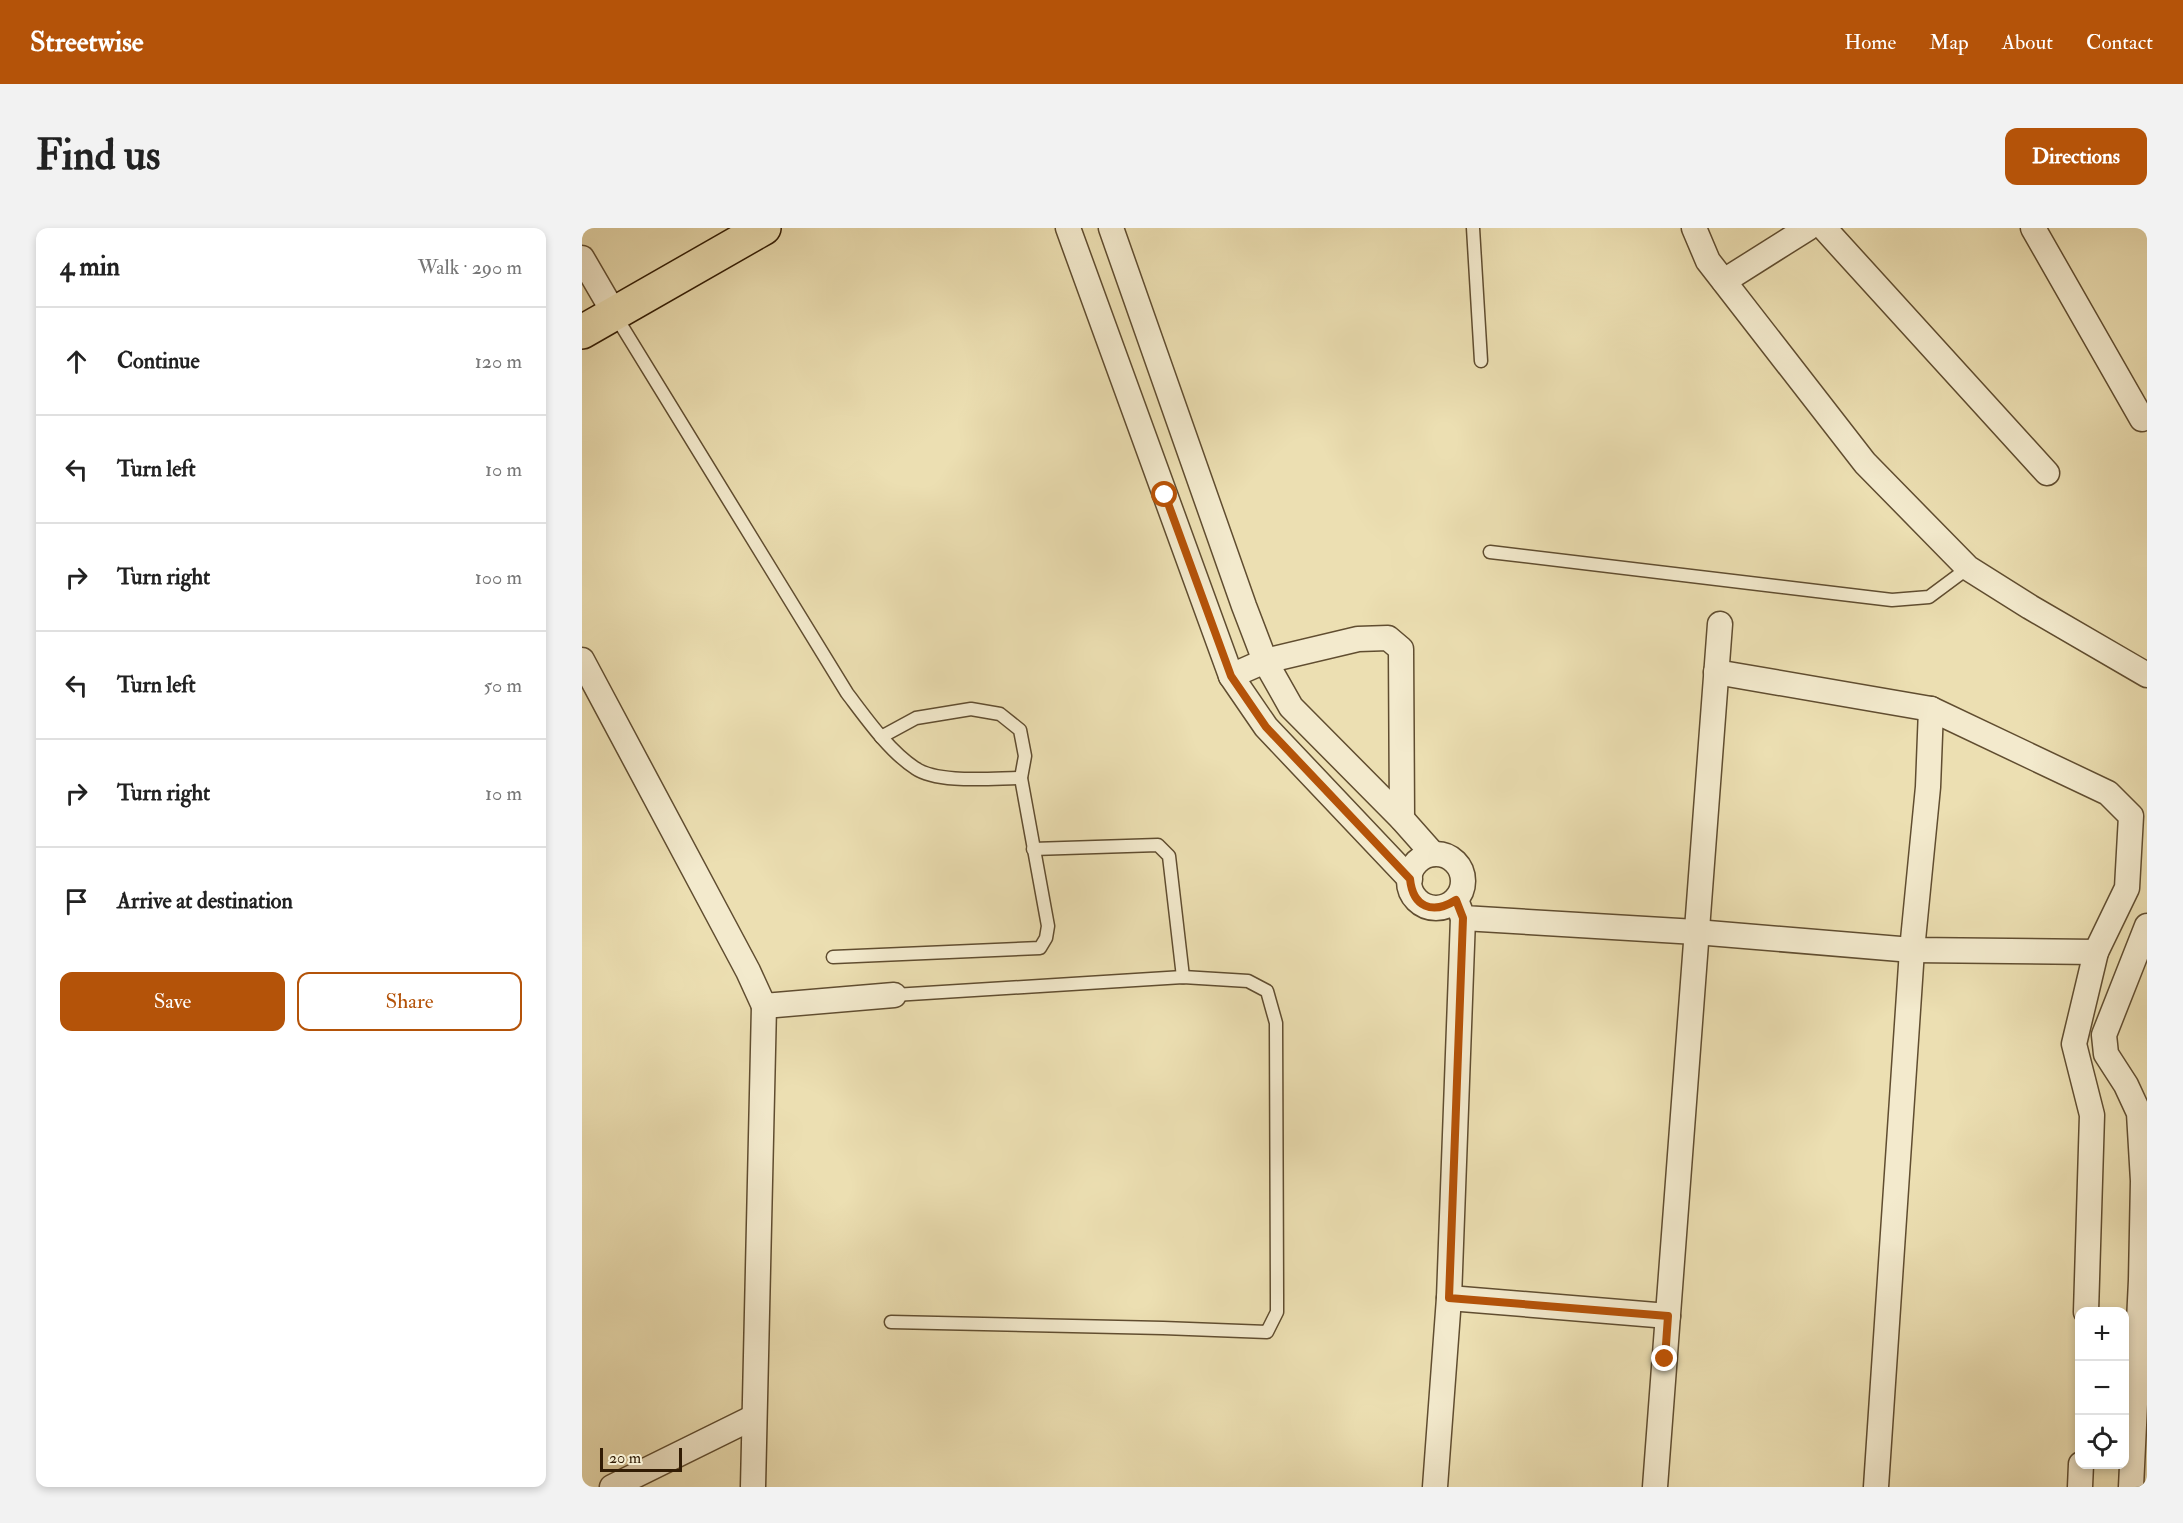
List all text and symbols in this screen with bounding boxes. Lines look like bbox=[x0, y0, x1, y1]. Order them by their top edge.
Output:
text: Streetwise bbox=[30, 25, 144, 60]
text: Home bbox=[1844, 29, 1896, 56]
text: Map bbox=[1929, 29, 1969, 56]
text: About bbox=[2002, 29, 2053, 56]
text: Contact bbox=[2086, 29, 2153, 56]
button: Directions bbox=[2005, 128, 2147, 185]
text: Find us bbox=[36, 130, 160, 182]
text: 4 min bbox=[60, 251, 120, 283]
text: Walk · 290 m bbox=[418, 255, 522, 280]
icon: ahead bbox=[60, 345, 93, 378]
text: Continue bbox=[117, 347, 200, 375]
text: 120 m bbox=[475, 349, 522, 374]
icon: left bbox=[60, 453, 93, 486]
text: Turn left bbox=[117, 455, 196, 483]
text: 10 m bbox=[485, 457, 522, 482]
route start bbox=[1151, 481, 1177, 507]
icon: right bbox=[60, 561, 93, 594]
text: Turn right bbox=[117, 563, 210, 591]
text: 100 m bbox=[475, 565, 522, 590]
icon: left bbox=[60, 669, 93, 702]
text: Turn left bbox=[117, 671, 196, 699]
text: 50 m bbox=[483, 673, 522, 698]
icon: right bbox=[60, 777, 93, 810]
text: Turn right bbox=[117, 779, 210, 807]
text: 10 m bbox=[485, 781, 522, 806]
icon: arrive bbox=[60, 885, 93, 918]
text: Arrive at destination bbox=[117, 887, 293, 915]
button: Save bbox=[60, 972, 285, 1031]
button: Share bbox=[297, 972, 522, 1031]
map controls bbox=[2075, 1307, 2129, 1469]
button: + bbox=[2075, 1307, 2129, 1361]
route end bbox=[1651, 1345, 1677, 1371]
button: − bbox=[2075, 1361, 2129, 1415]
button: locate bbox=[2075, 1415, 2129, 1469]
scale bar bbox=[600, 1445, 682, 1472]
text: 20 m bbox=[609, 1448, 641, 1468]

